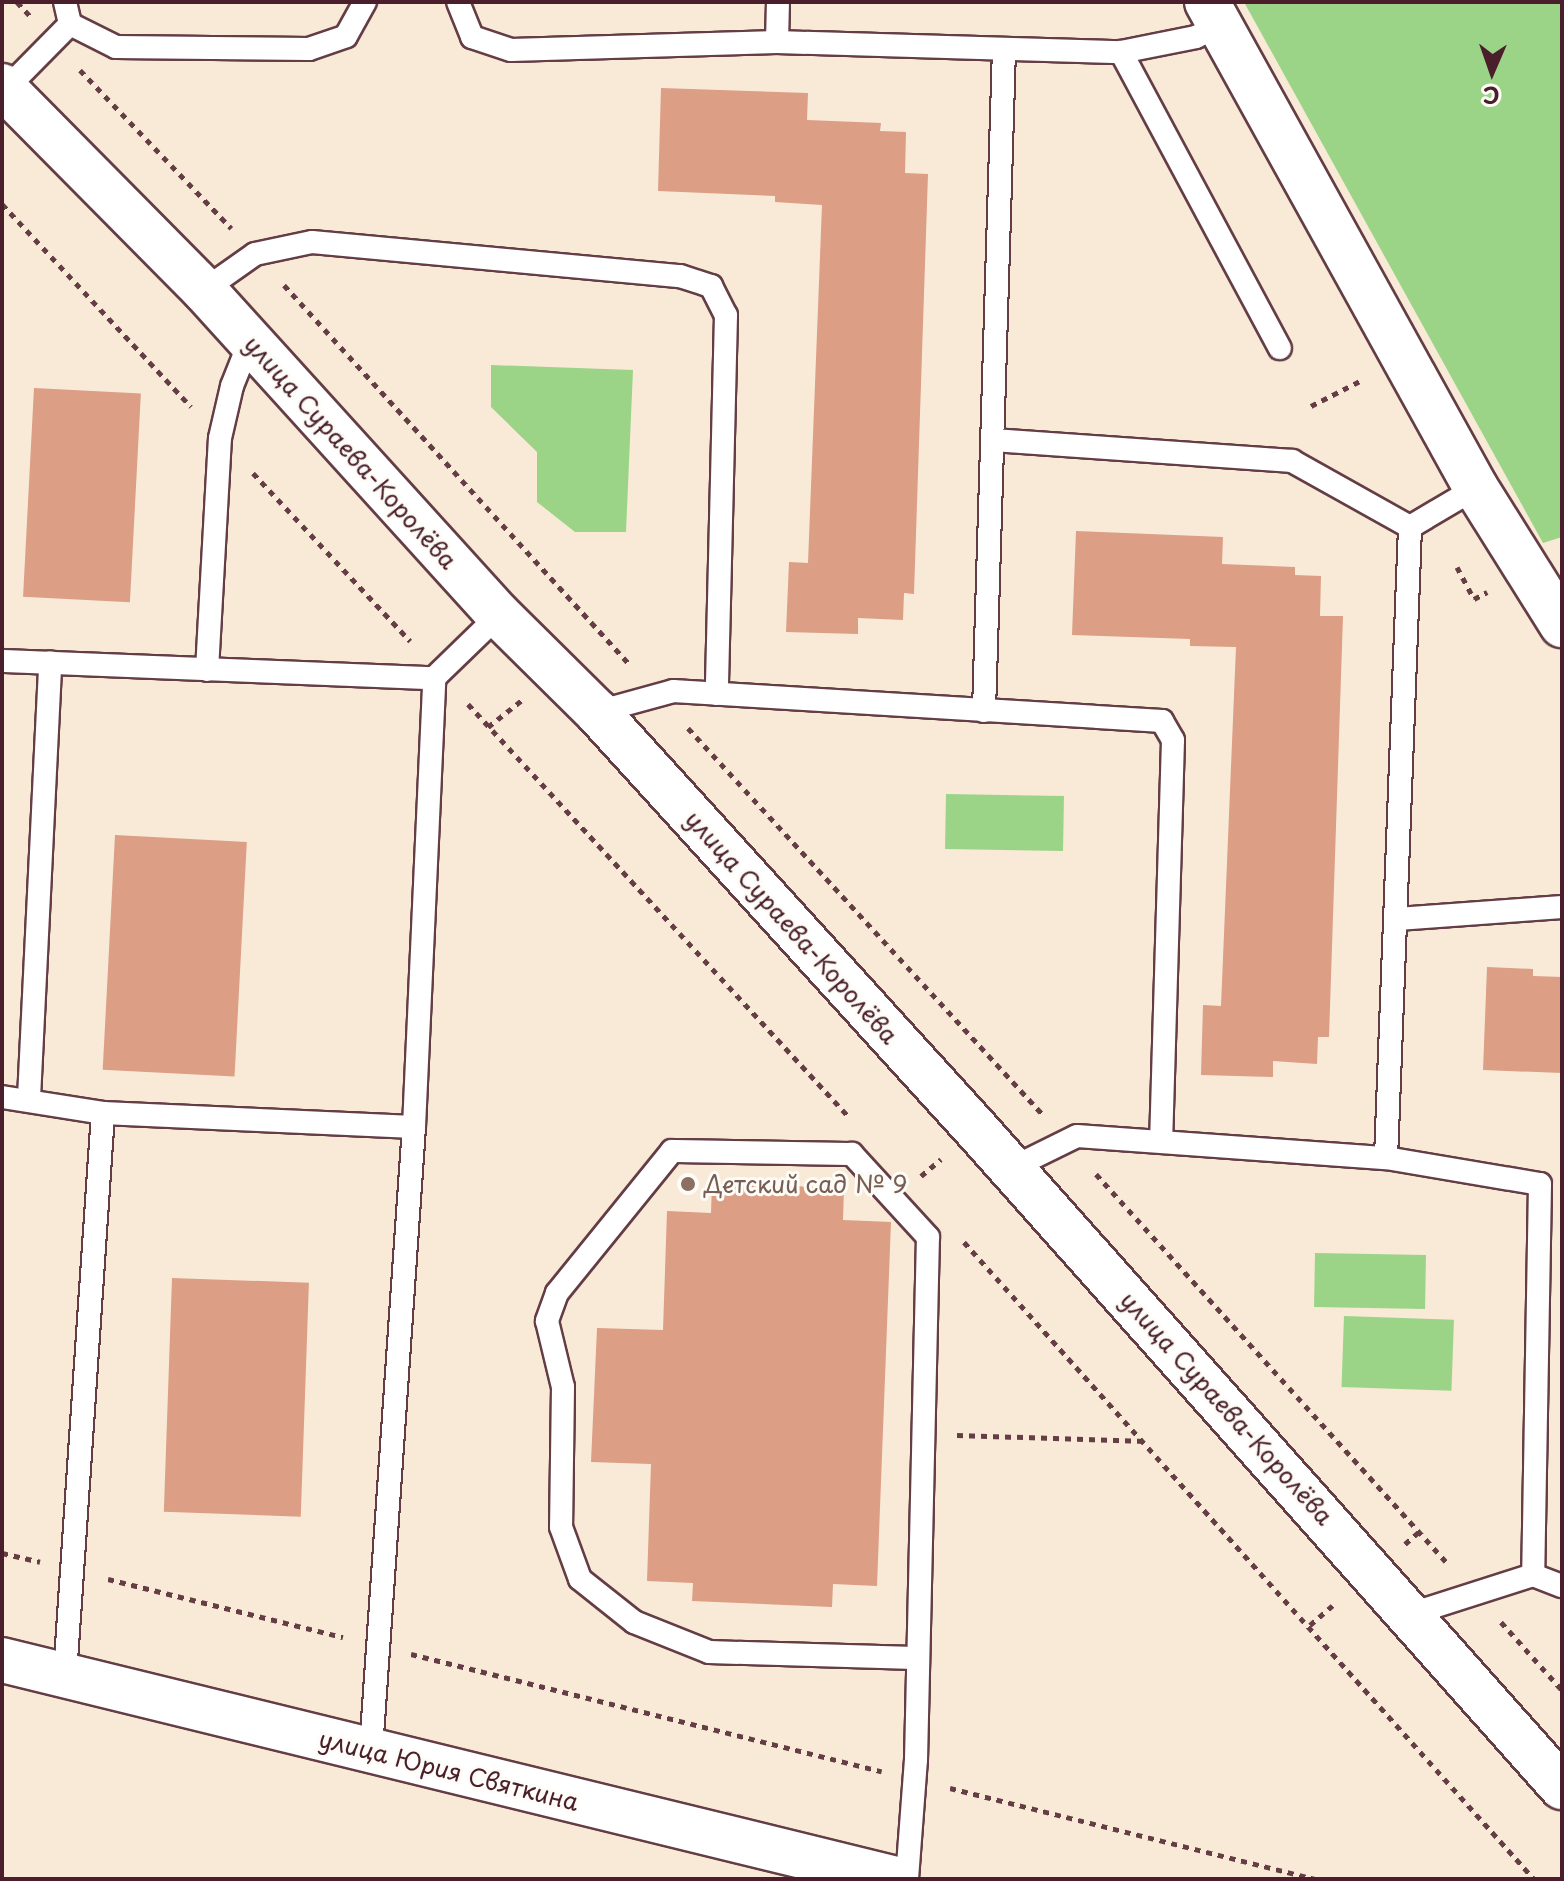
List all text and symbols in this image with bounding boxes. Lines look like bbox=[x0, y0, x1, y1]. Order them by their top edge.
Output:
north arrow bbox=[1452, 32, 1532, 112]
text: С bbox=[1482, 80, 1500, 113]
street label: улица Сураева-Королёва bbox=[238, 329, 464, 575]
street label: улица Сураева-Королёва bbox=[679, 804, 905, 1050]
place label: Детский сад № 9 bbox=[704, 1170, 908, 1198]
marker: Детский сад № 9 bbox=[679, 1175, 697, 1193]
street label: улица Сураева-Королёва bbox=[1114, 1285, 1340, 1531]
street label: улица Юрия Святкина bbox=[315, 1724, 583, 1816]

